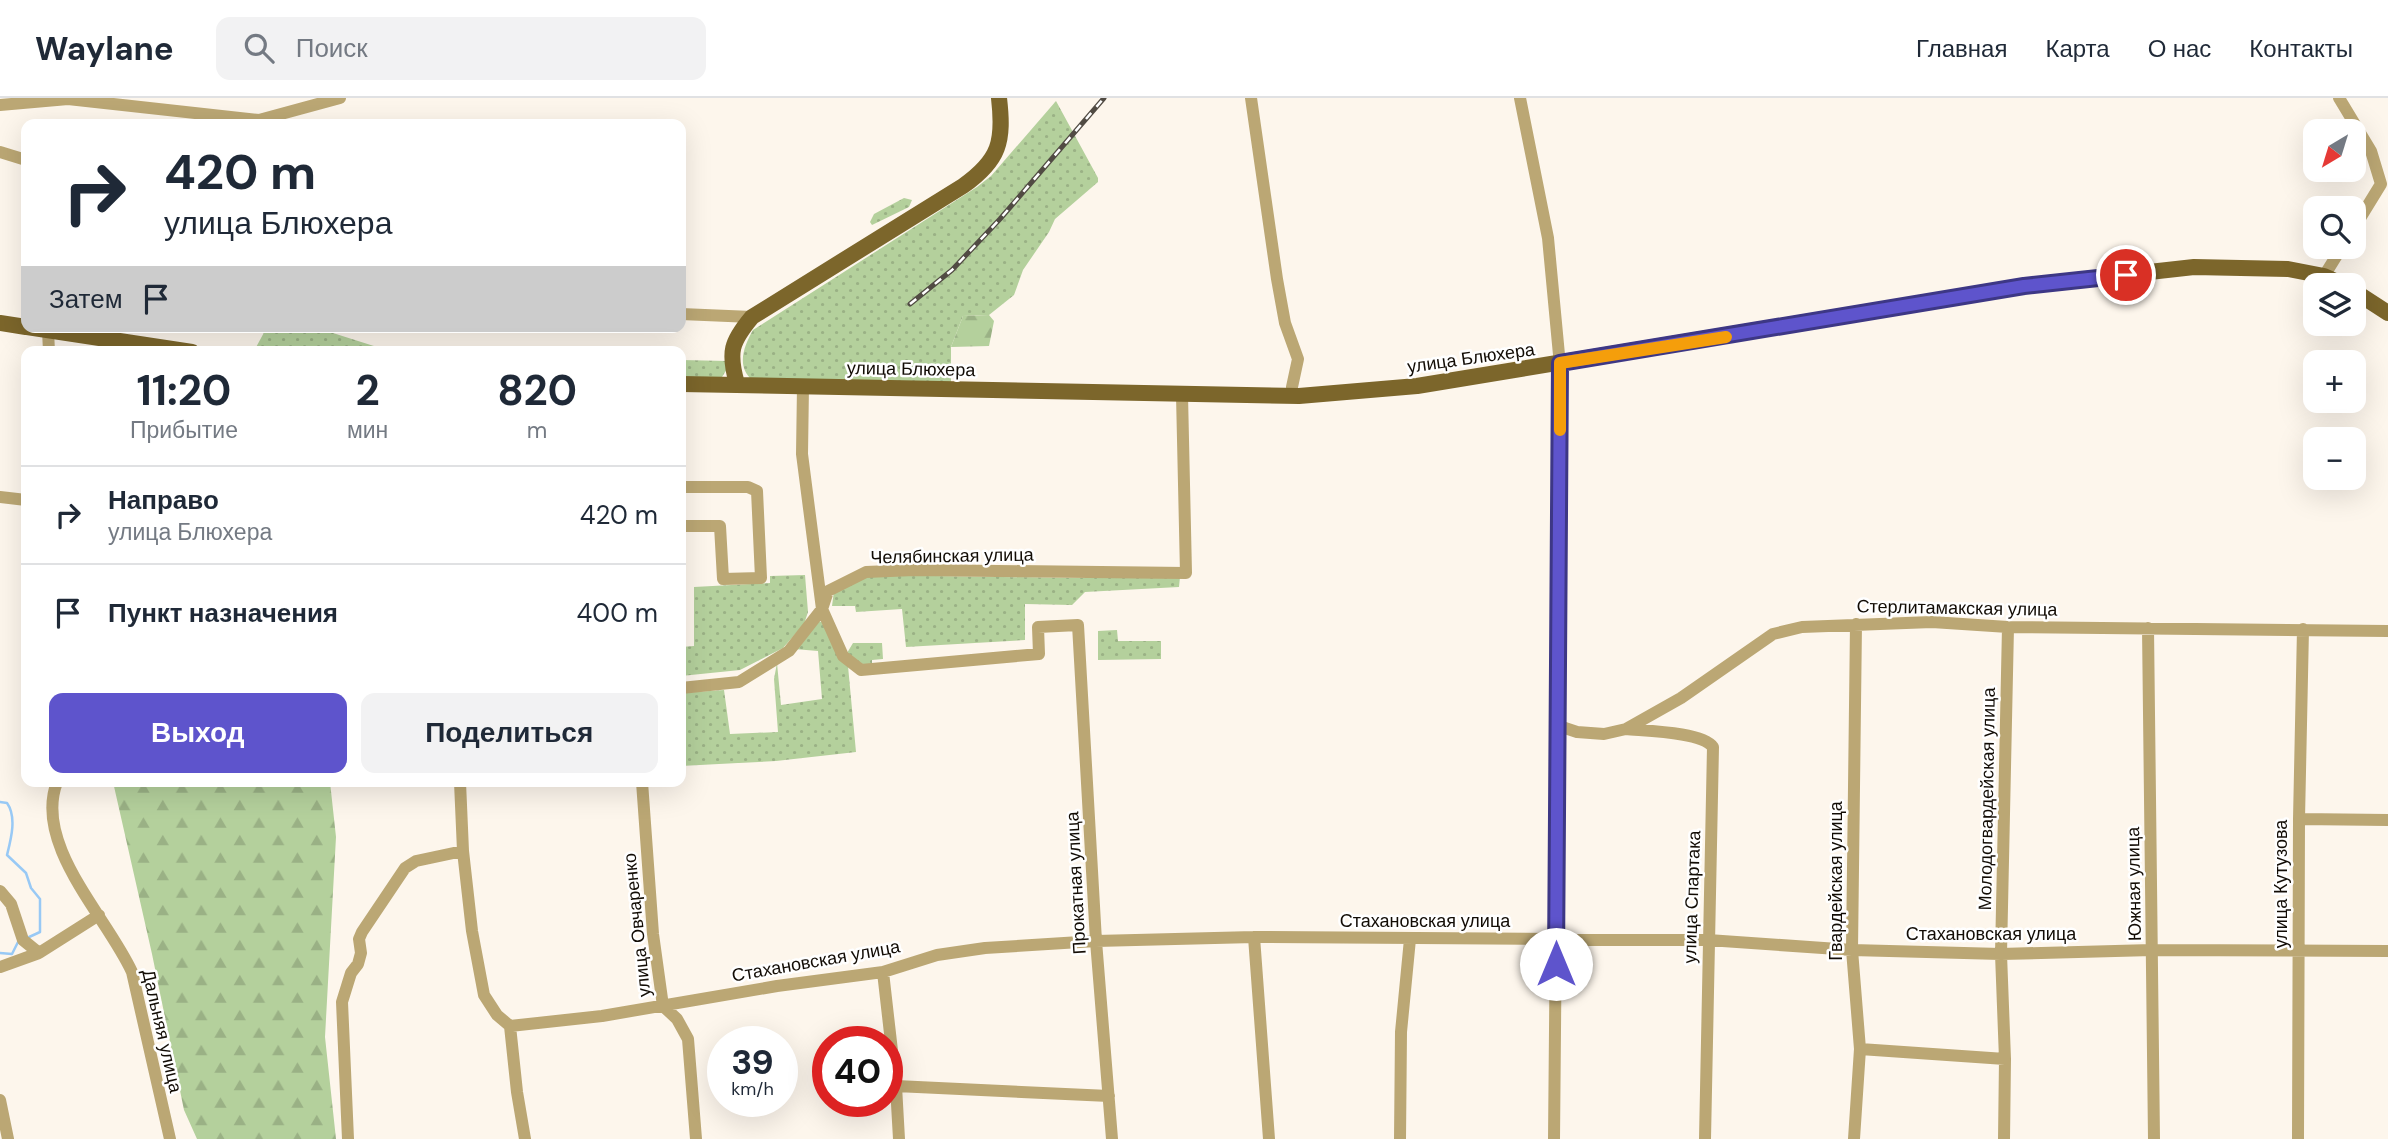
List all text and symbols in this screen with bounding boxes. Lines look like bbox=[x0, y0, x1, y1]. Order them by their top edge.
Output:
search box bbox=[216, 17, 706, 80]
text: Waylane bbox=[35, 27, 174, 70]
icon: search bbox=[240, 29, 278, 67]
text: Поиск bbox=[296, 31, 368, 65]
text: Главная bbox=[1916, 33, 2007, 64]
text: Карта bbox=[2045, 33, 2110, 64]
text: О нас bbox=[2148, 33, 2211, 64]
text: Контакты bbox=[2249, 33, 2353, 64]
north arrow bbox=[2303, 119, 2366, 182]
map controls bbox=[2303, 119, 2366, 490]
text: 420 m bbox=[164, 140, 316, 204]
icon: right bbox=[49, 147, 140, 238]
button: search bbox=[2303, 196, 2366, 259]
text: улица Блюхера bbox=[164, 202, 392, 244]
pin bbox=[2096, 245, 2156, 305]
icon: arrive bbox=[2107, 256, 2145, 294]
button: layers bbox=[2303, 273, 2366, 336]
icon: arrive bbox=[137, 280, 175, 318]
text: Затем bbox=[49, 282, 123, 316]
street label: улица Блюхера bbox=[1406, 337, 1537, 379]
button: + bbox=[2303, 350, 2366, 413]
street label: улица Блюхера bbox=[847, 356, 976, 382]
text: 11:20 bbox=[137, 363, 231, 418]
text: 2 bbox=[355, 363, 380, 418]
text: 820 bbox=[497, 363, 577, 418]
text: Прибытие bbox=[130, 415, 238, 445]
text: мин bbox=[347, 415, 388, 445]
text: m bbox=[527, 415, 547, 445]
button: − bbox=[2303, 427, 2366, 490]
text: Направо bbox=[108, 483, 219, 517]
icon: right bbox=[49, 496, 87, 534]
text: 420 m bbox=[580, 498, 658, 532]
text: улица Блюхера bbox=[108, 517, 272, 547]
street label: Челябинская улица bbox=[870, 543, 1035, 569]
icon: arrive bbox=[49, 594, 87, 632]
street label: Стерлитамакская улица bbox=[1856, 594, 2059, 622]
text: Пункт назначения bbox=[108, 596, 338, 630]
text: 400 m bbox=[577, 596, 658, 630]
street label: Молодогвардейская улица bbox=[1973, 686, 2001, 911]
button: Выход bbox=[49, 693, 347, 773]
button: Поделиться bbox=[361, 693, 658, 773]
street label: Гвардейская улица bbox=[1824, 800, 1848, 961]
street label: Прокатная улица bbox=[1060, 810, 1092, 955]
street label: улица Кутузова bbox=[2269, 819, 2293, 948]
street label: Южная улица bbox=[2121, 826, 2147, 941]
street label: улица Спартака bbox=[1678, 829, 1706, 964]
street label: улица Овчаренко bbox=[618, 852, 656, 998]
street label: Стахановская улица bbox=[1340, 909, 1511, 933]
street label: Стахановская улица bbox=[1906, 922, 2077, 946]
position arrow bbox=[1519, 927, 1593, 1001]
street label: Стахановская улица bbox=[730, 934, 903, 988]
street label: Дальняя улица bbox=[136, 967, 188, 1096]
speed limit sign: 40 bbox=[812, 1026, 903, 1117]
text: 39 bbox=[731, 1039, 774, 1085]
text: km/h bbox=[731, 1077, 774, 1101]

